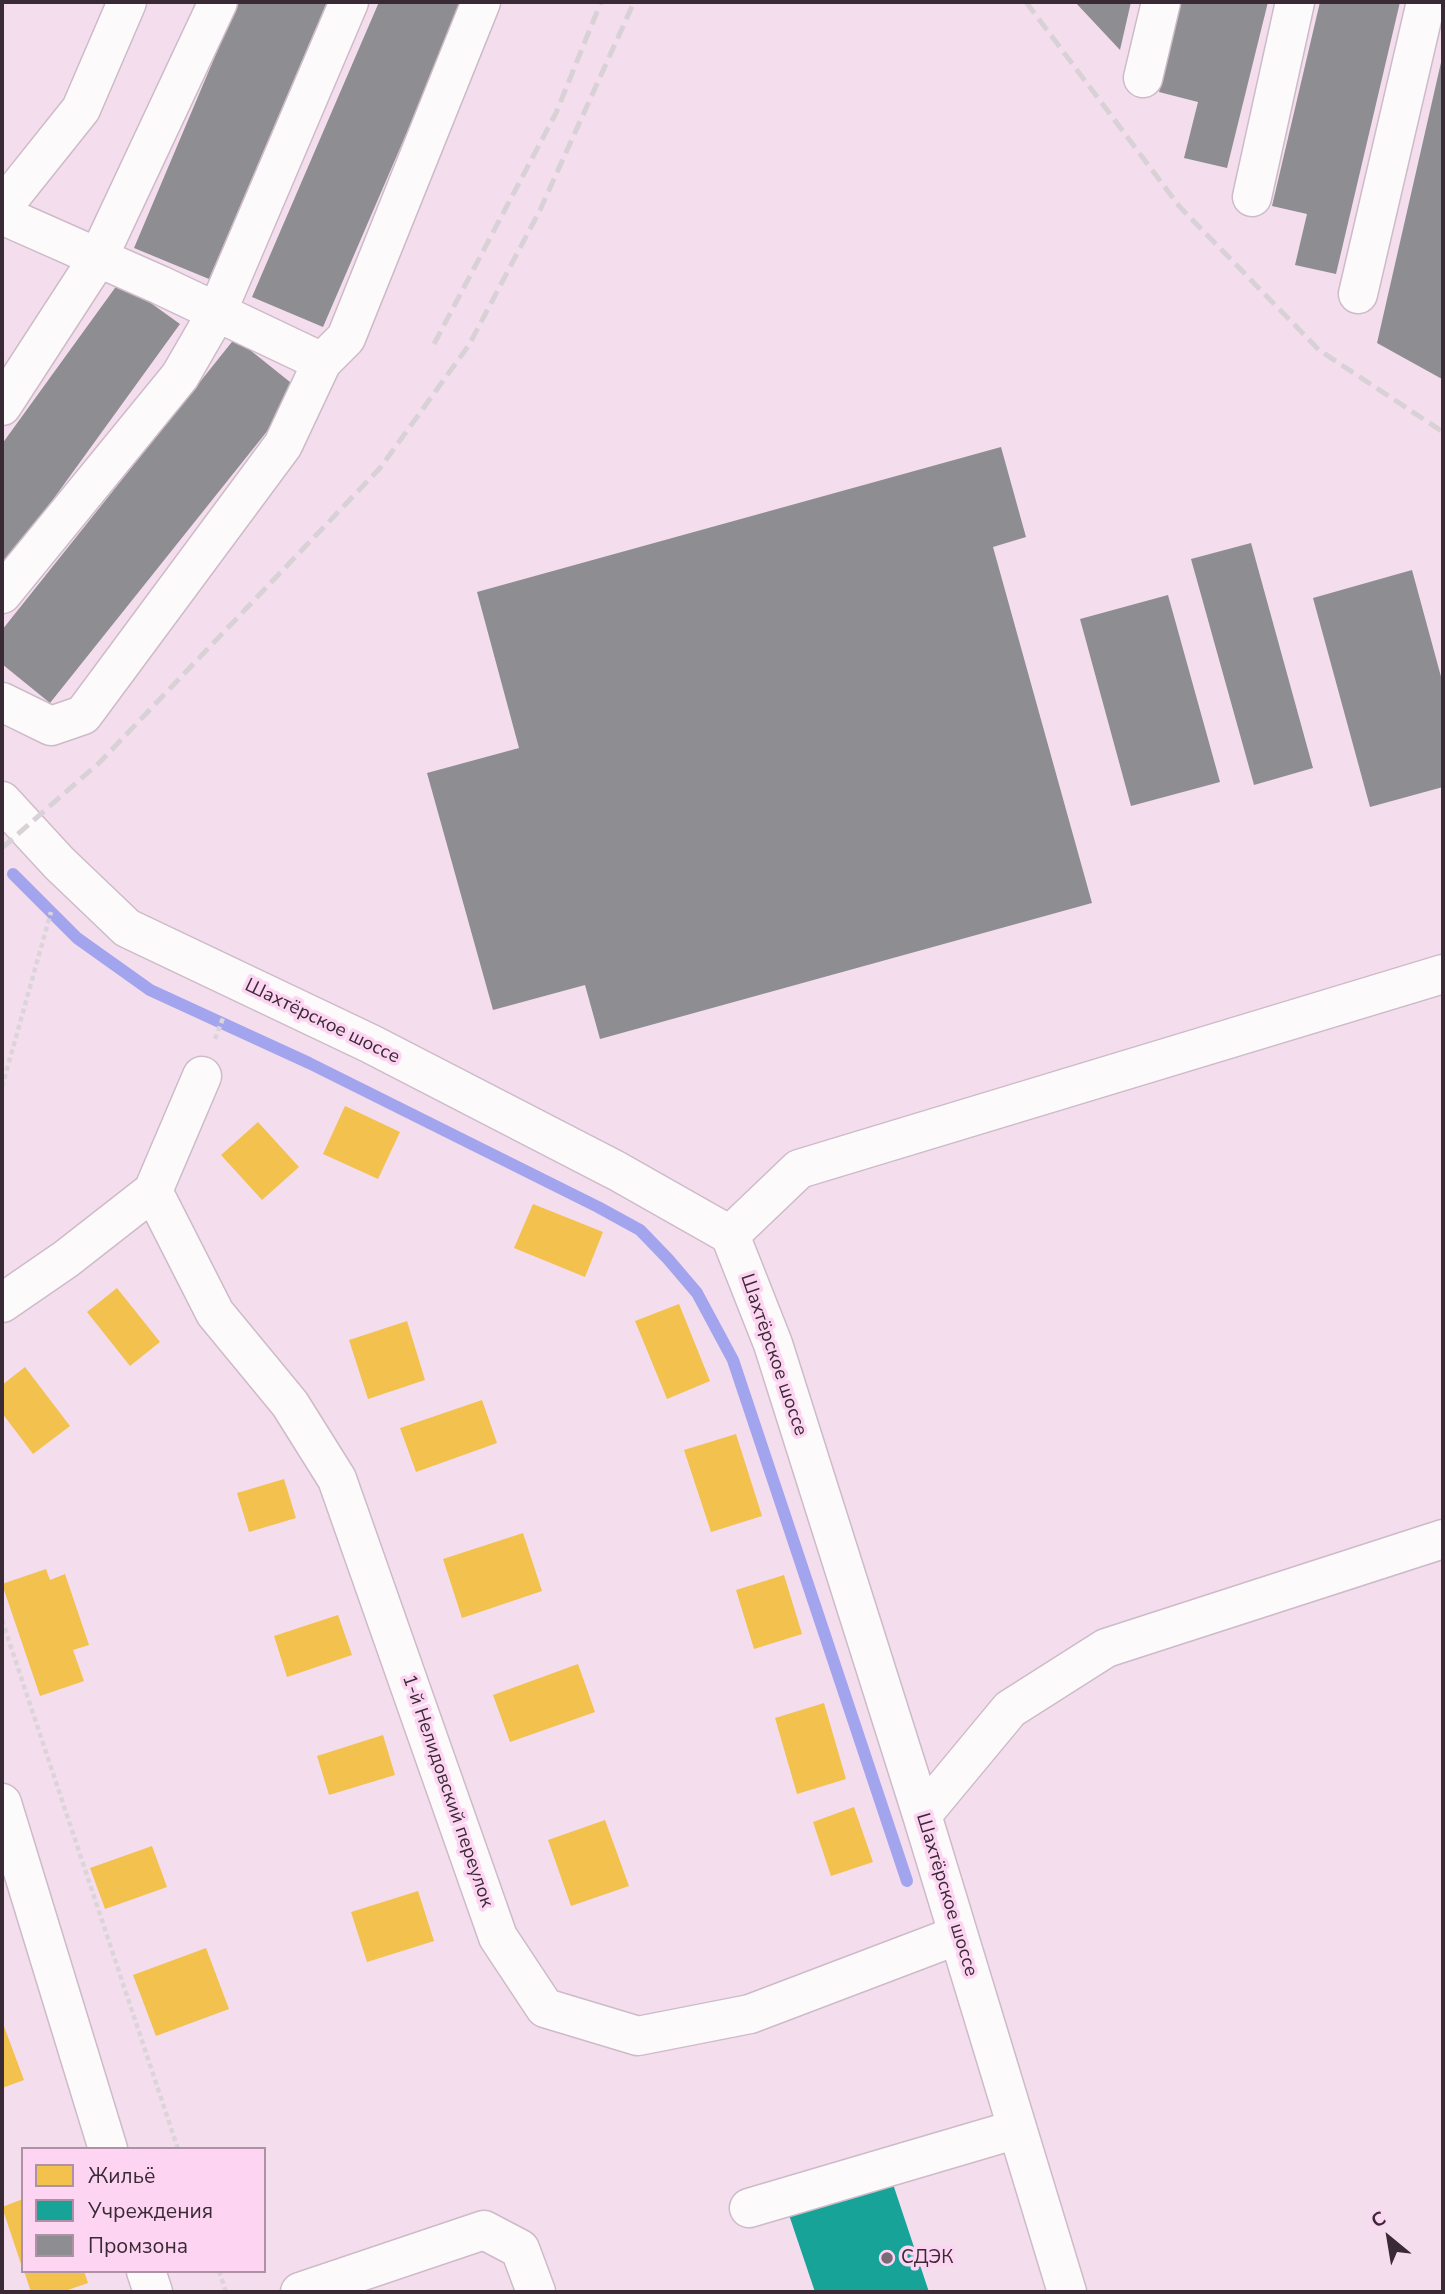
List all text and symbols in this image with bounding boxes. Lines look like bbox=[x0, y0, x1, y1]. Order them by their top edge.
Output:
street label: Шахтёрское шоссе bbox=[241, 975, 403, 1069]
street label: Шахтёрское шоссе bbox=[735, 1271, 811, 1439]
street label: 1-й Нелидовский переулок bbox=[396, 1672, 498, 1910]
street label: Шахтёрское шоссе bbox=[910, 1811, 982, 1979]
legend bbox=[21, 2147, 266, 2273]
text: Жильё bbox=[88, 2162, 155, 2190]
text: Учреждения bbox=[88, 2197, 213, 2225]
north arrow bbox=[1354, 2203, 1424, 2273]
text: С bbox=[1366, 2205, 1391, 2234]
text: Промзона bbox=[88, 2232, 188, 2260]
place label: СДЭК bbox=[901, 2247, 954, 2269]
marker: СДЭК bbox=[879, 2250, 895, 2266]

